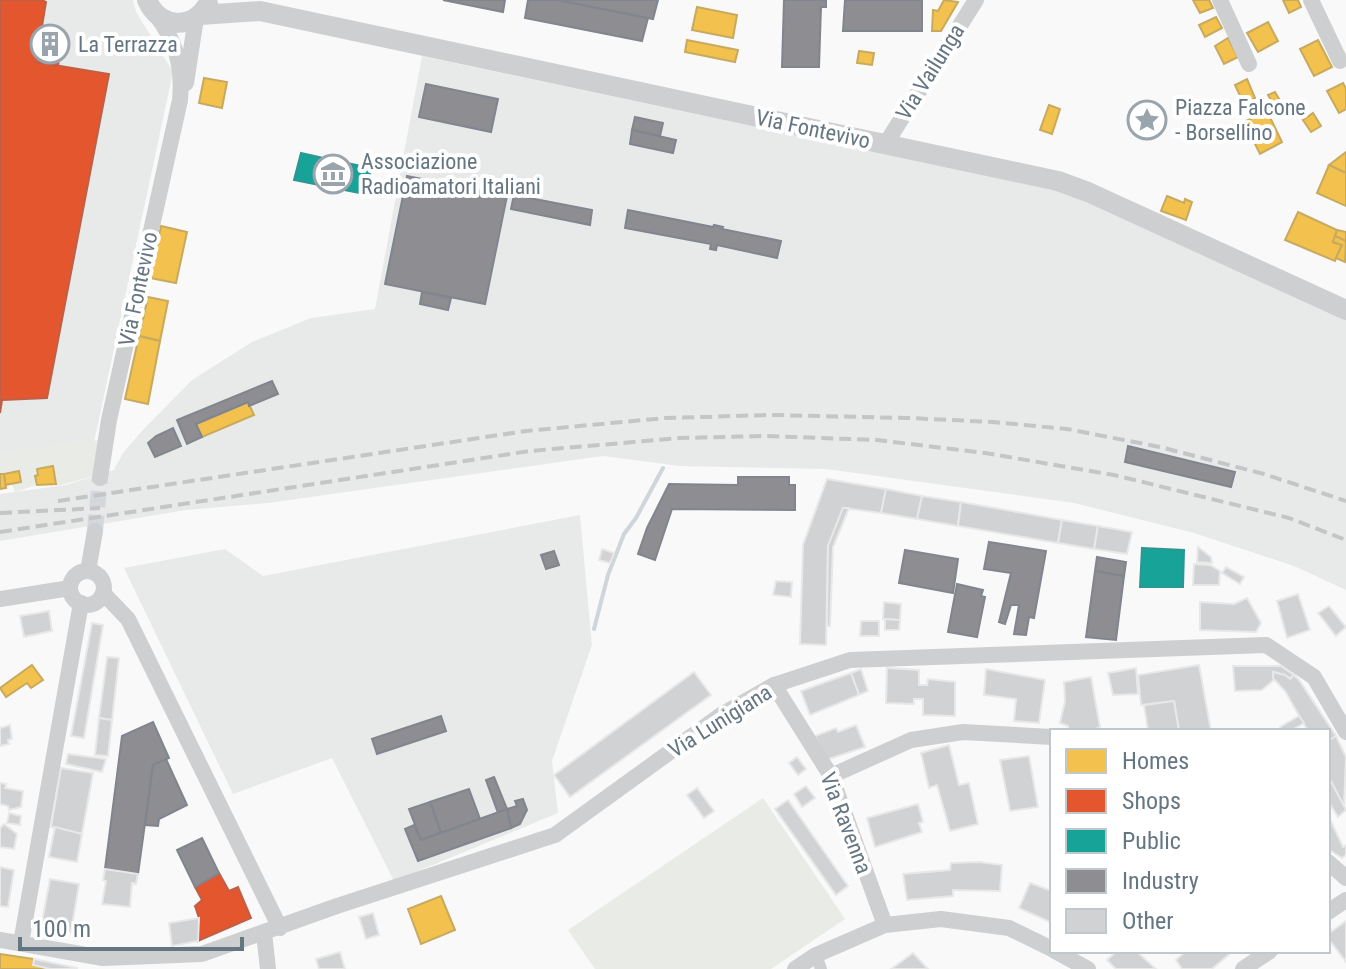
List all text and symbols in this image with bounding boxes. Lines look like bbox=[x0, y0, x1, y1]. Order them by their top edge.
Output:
street label: Via Vailunga bbox=[891, 20, 969, 124]
building icon: La Terrazza bbox=[29, 23, 71, 65]
place label: La Terrazza bbox=[78, 32, 178, 57]
place label: Piazza Falcone - Borsellino bbox=[1175, 95, 1306, 145]
place icon: Piazza Falcone - Borsellino bbox=[1126, 99, 1168, 141]
street label: Via Fontevivo bbox=[753, 105, 873, 153]
place label: Associazione Radioamatori Italiani bbox=[361, 149, 541, 199]
museum icon: Associazione Radioamatori Italiani bbox=[312, 153, 354, 195]
street label: Via Fontevivo bbox=[114, 229, 162, 349]
street label: Via Lunigiana bbox=[664, 679, 776, 763]
legend bbox=[1050, 729, 1330, 953]
text: Homes bbox=[1122, 747, 1189, 775]
street label: Via Ravenna bbox=[815, 769, 877, 877]
text: Shops bbox=[1122, 787, 1181, 815]
text: Public bbox=[1122, 827, 1181, 855]
text: Industry bbox=[1122, 867, 1199, 895]
scale bar bbox=[20, 901, 242, 951]
text: Other bbox=[1122, 907, 1174, 935]
text: 100 m bbox=[32, 915, 91, 943]

